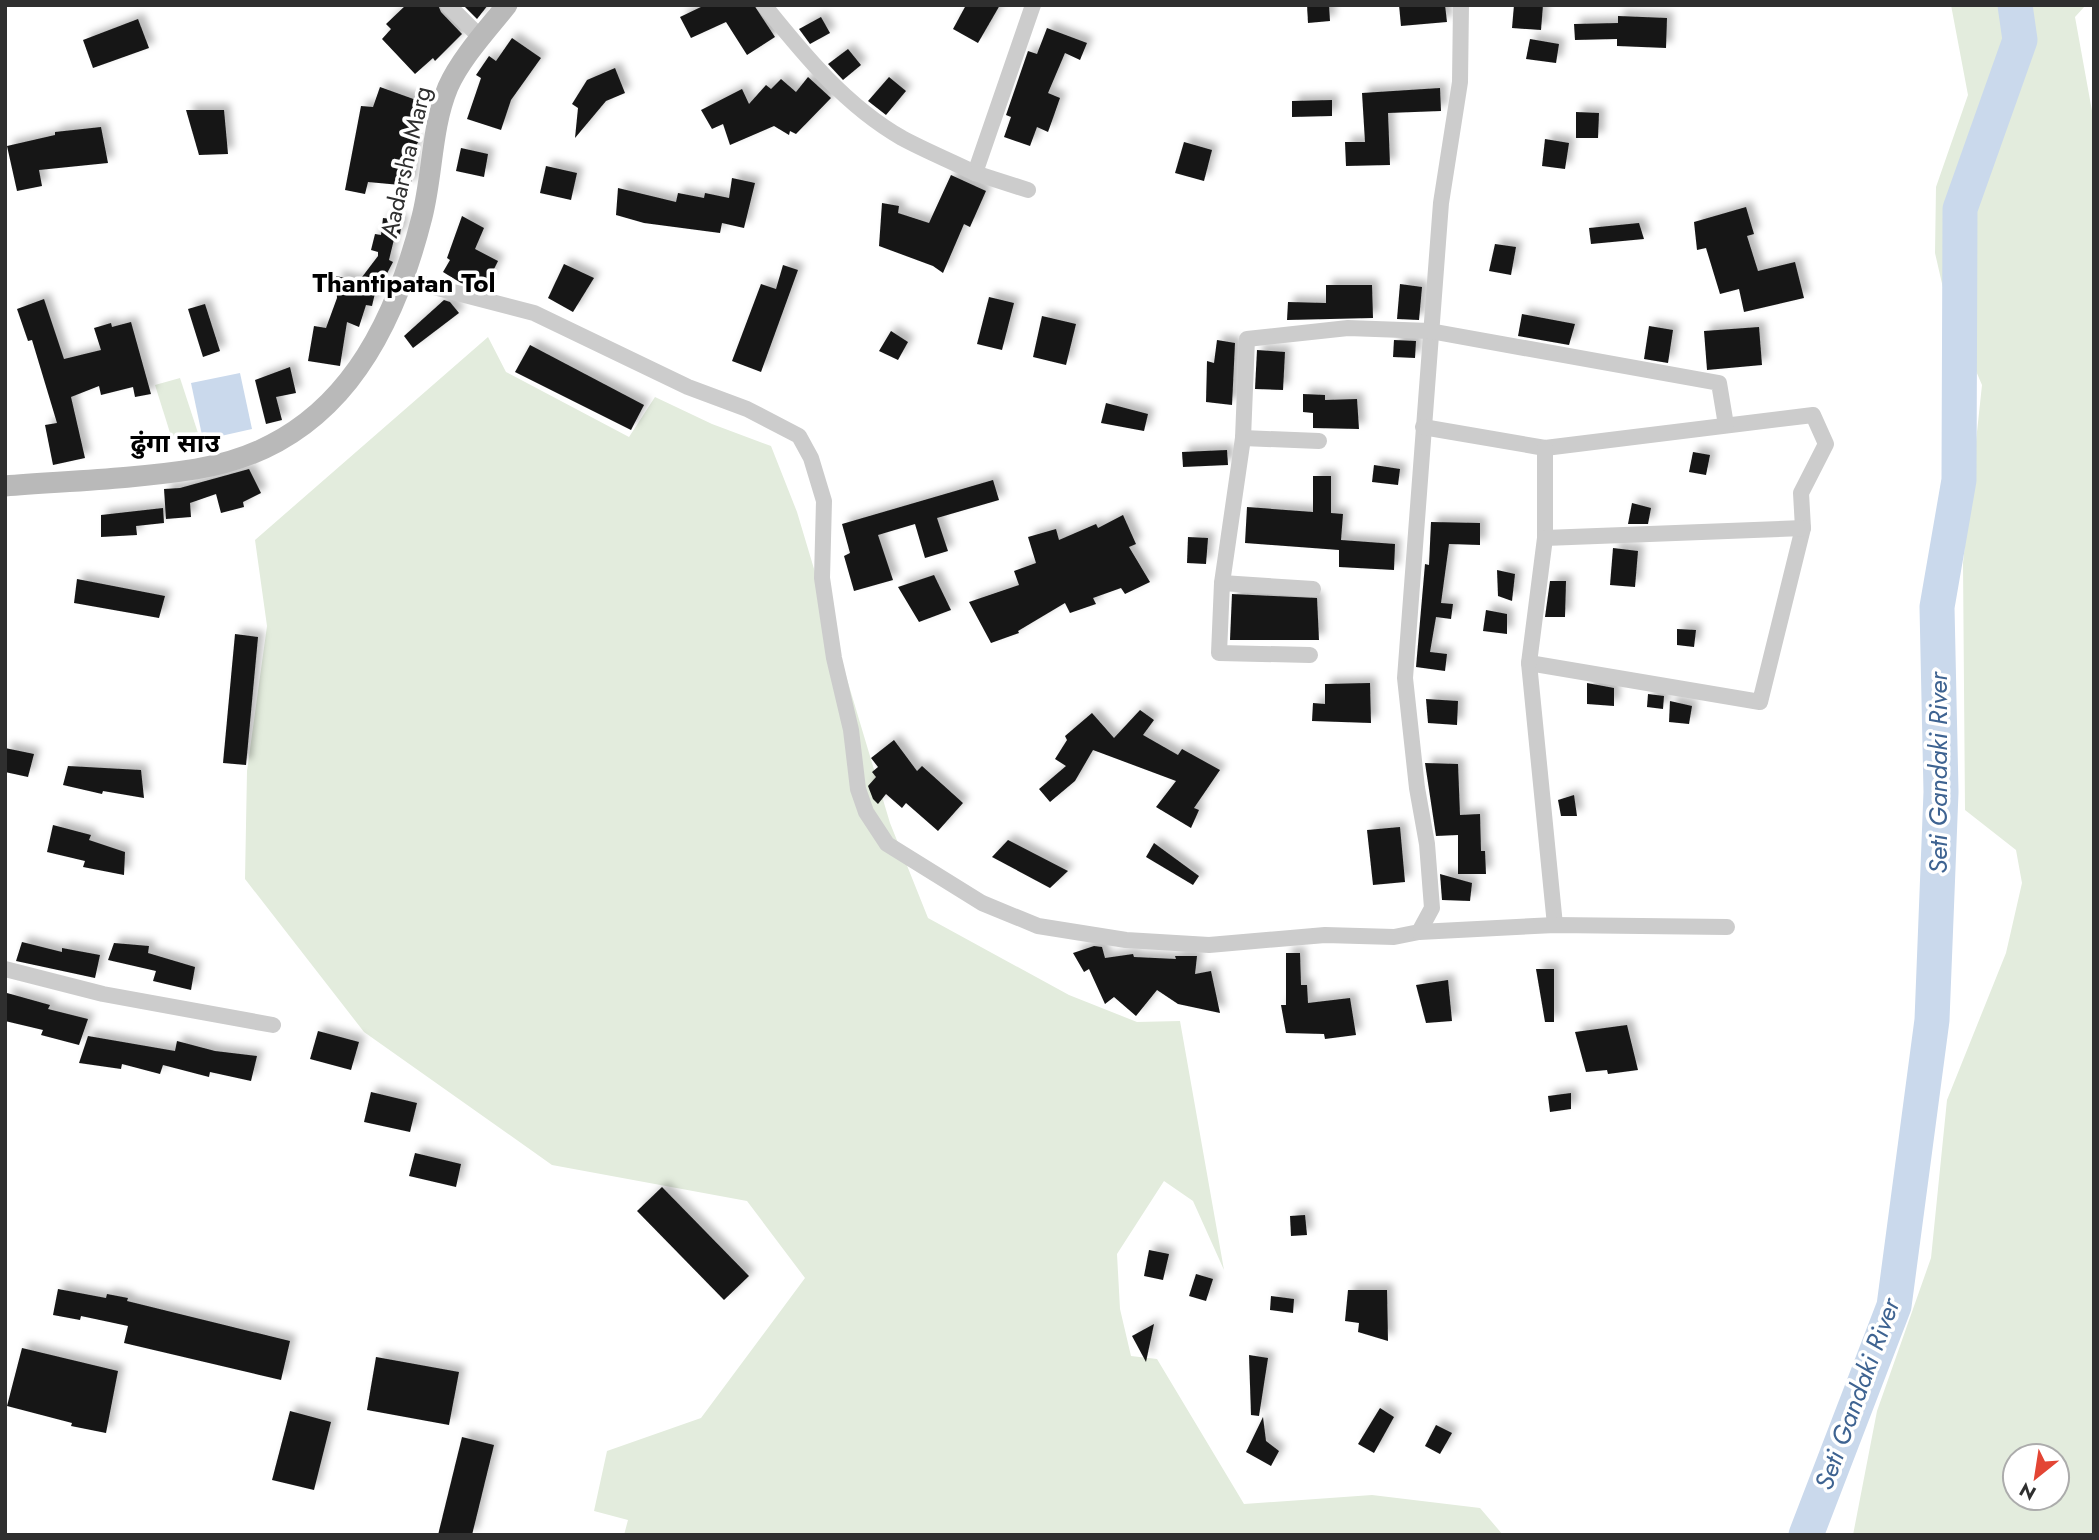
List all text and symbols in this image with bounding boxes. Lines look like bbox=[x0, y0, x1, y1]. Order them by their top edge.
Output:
street label: Aadarsha Marg bbox=[371, 83, 440, 241]
district label: Thantipatan Tol bbox=[312, 264, 496, 302]
district label: ढुंगा साउ bbox=[130, 424, 220, 462]
water label: Seti Gandaki River bbox=[1919, 671, 1957, 874]
water label: Seti Gandaki River bbox=[1805, 1291, 1910, 1495]
north arrow bbox=[2001, 1442, 2071, 1512]
text: N bbox=[2014, 1476, 2041, 1507]

